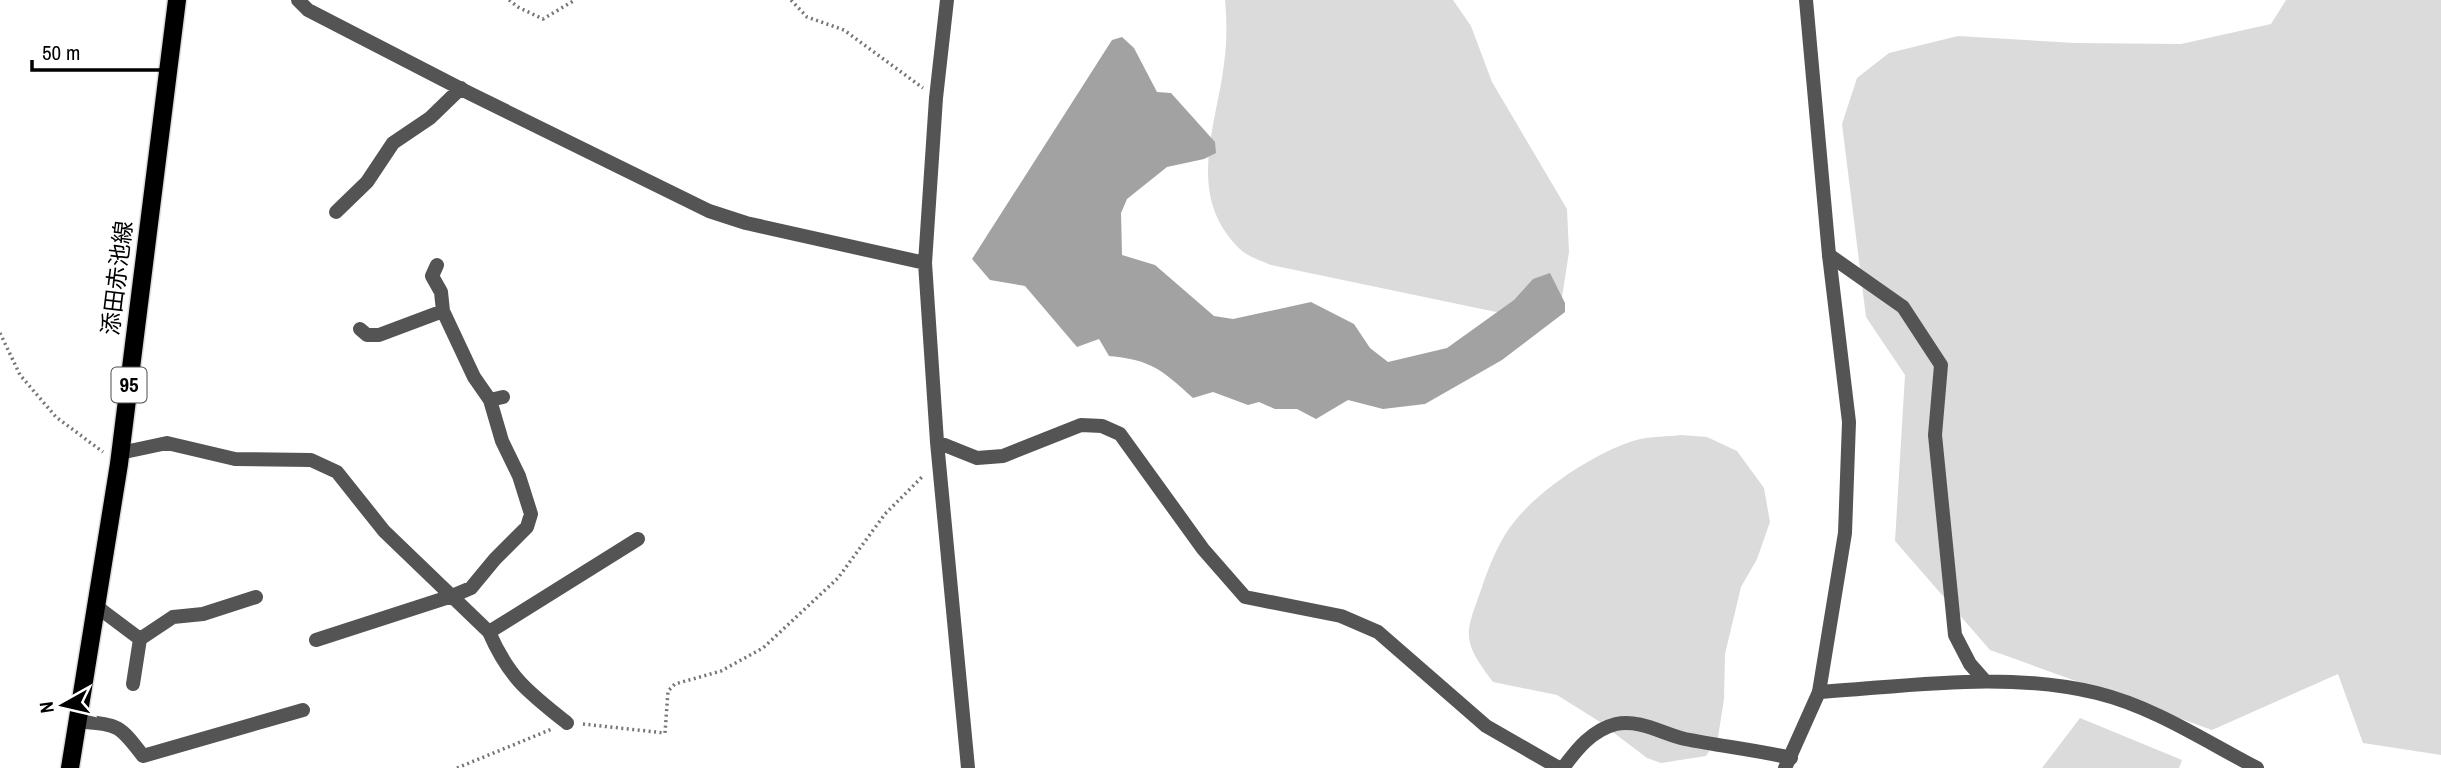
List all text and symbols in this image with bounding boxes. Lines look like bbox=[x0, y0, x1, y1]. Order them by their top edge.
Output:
scale bar bbox=[32, 28, 164, 72]
text: 50 m bbox=[42, 38, 80, 67]
street label: 添田赤池線 bbox=[94, 219, 139, 337]
road number: 95 bbox=[111, 368, 146, 402]
north arrow bbox=[28, 670, 98, 740]
text: N bbox=[33, 700, 60, 715]

